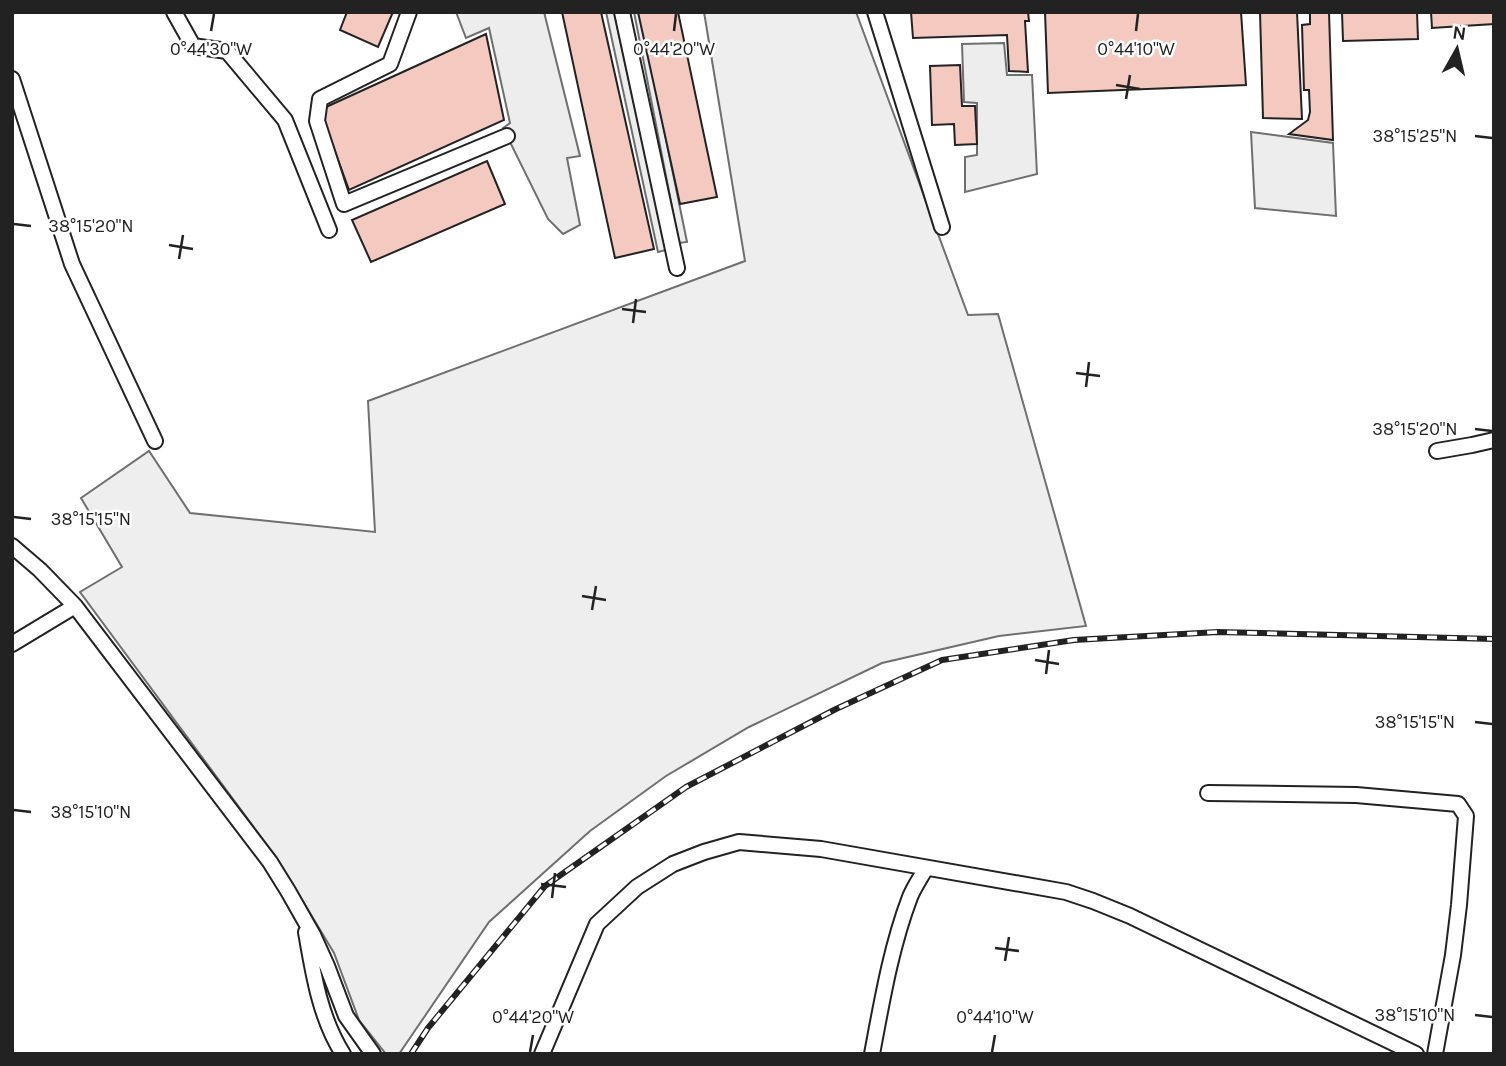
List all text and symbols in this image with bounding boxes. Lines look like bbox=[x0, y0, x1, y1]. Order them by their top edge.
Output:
north arrow bbox=[1422, 14, 1492, 84]
text: N bbox=[1451, 21, 1468, 45]
text: 0°44'30"W bbox=[170, 38, 252, 60]
text: 0°44'20"W bbox=[633, 38, 715, 60]
text: 0°44'10"W bbox=[1097, 38, 1175, 60]
text: 38°15'25"N bbox=[1373, 125, 1457, 147]
text: 38°15'20"N bbox=[48, 215, 134, 237]
text: 38°15'20"N bbox=[1372, 418, 1458, 440]
text: 38°15'15"N bbox=[51, 508, 131, 530]
text: 38°15'15"N bbox=[1375, 711, 1455, 733]
text: 38°15'10"N bbox=[51, 801, 131, 823]
text: 38°15'10"N bbox=[1375, 1004, 1455, 1026]
text: 0°44'20"W bbox=[492, 1006, 574, 1028]
text: 0°44'10"W bbox=[956, 1006, 1034, 1028]

